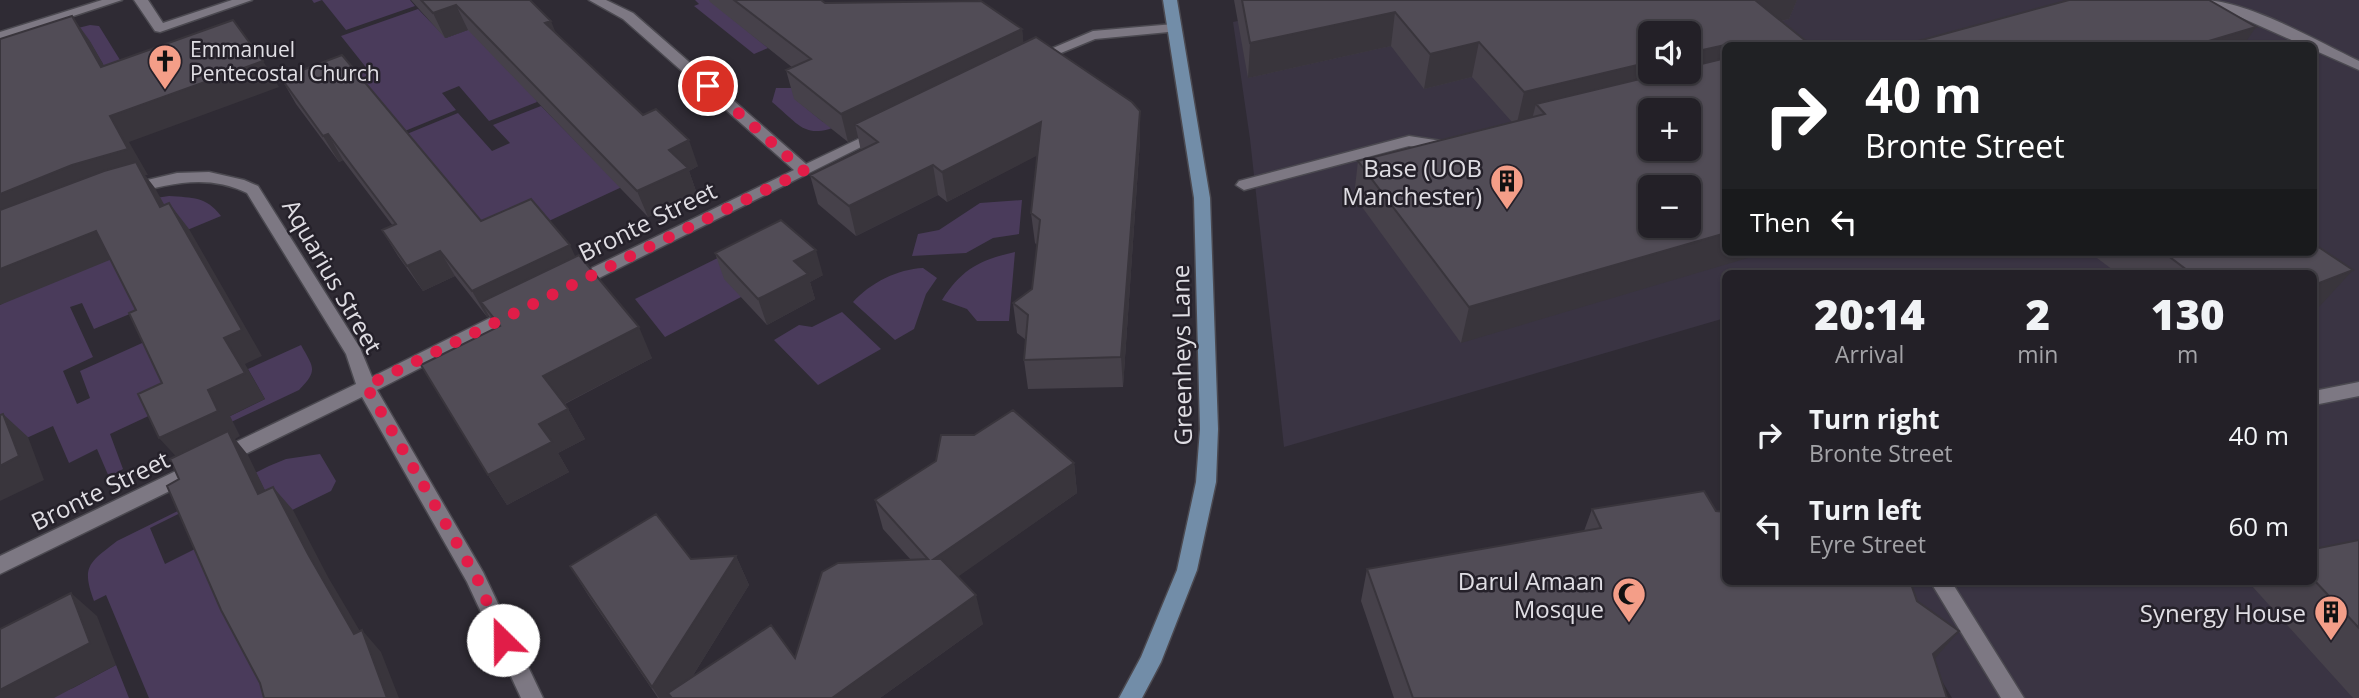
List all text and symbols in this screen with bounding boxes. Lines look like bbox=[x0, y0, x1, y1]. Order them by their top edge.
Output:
map controls bbox=[1638, 21, 1701, 238]
button: sound bbox=[1638, 21, 1701, 84]
place label: Emmanuel Pentecostal Church bbox=[190, 35, 380, 87]
church icon: Emmanuel Pentecostal Church bbox=[146, 42, 184, 91]
pin bbox=[678, 56, 738, 116]
text: 40 m bbox=[1865, 61, 1982, 127]
icon: arrive bbox=[689, 67, 727, 105]
icon: right bbox=[1750, 70, 1841, 161]
button: + bbox=[1638, 98, 1701, 161]
text: Bronte Street bbox=[1865, 124, 2065, 167]
place label: Base (UOB Manchester) bbox=[1342, 151, 1482, 212]
building icon: Base (UOB Manchester) bbox=[1488, 162, 1526, 211]
street label: Bronte Street bbox=[572, 173, 722, 269]
button: − bbox=[1638, 175, 1701, 238]
street label: Aquarius Street bbox=[275, 193, 391, 359]
icon: left bbox=[1825, 203, 1863, 241]
text: Then bbox=[1750, 204, 1811, 240]
street label: Greenheys Lane bbox=[1163, 264, 1199, 446]
text: 20:14 bbox=[1814, 285, 1925, 342]
text: 2 bbox=[2026, 285, 2050, 342]
text: 130 bbox=[2151, 285, 2225, 342]
text: Arrival bbox=[1835, 338, 1904, 370]
text: min bbox=[2017, 338, 2058, 370]
text: m bbox=[2177, 338, 2198, 370]
text: Turn right bbox=[1809, 401, 1940, 437]
icon: right bbox=[1750, 416, 1788, 454]
text: 40 m bbox=[2228, 417, 2289, 453]
text: Bronte Street bbox=[1809, 437, 1953, 469]
street label: Bronte Street bbox=[25, 442, 175, 538]
text: Turn left bbox=[1809, 492, 1921, 528]
icon: left bbox=[1750, 507, 1788, 545]
text: 60 m bbox=[2228, 508, 2289, 544]
text: Eyre Street bbox=[1809, 528, 1926, 560]
place label: Darul Amaan Mosque bbox=[1458, 564, 1604, 625]
mosque icon: Darul Amaan Mosque bbox=[1610, 575, 1648, 624]
building icon: Synergy House bbox=[2312, 593, 2350, 642]
place label: Synergy House bbox=[2140, 596, 2306, 629]
position arrow bbox=[466, 603, 540, 677]

